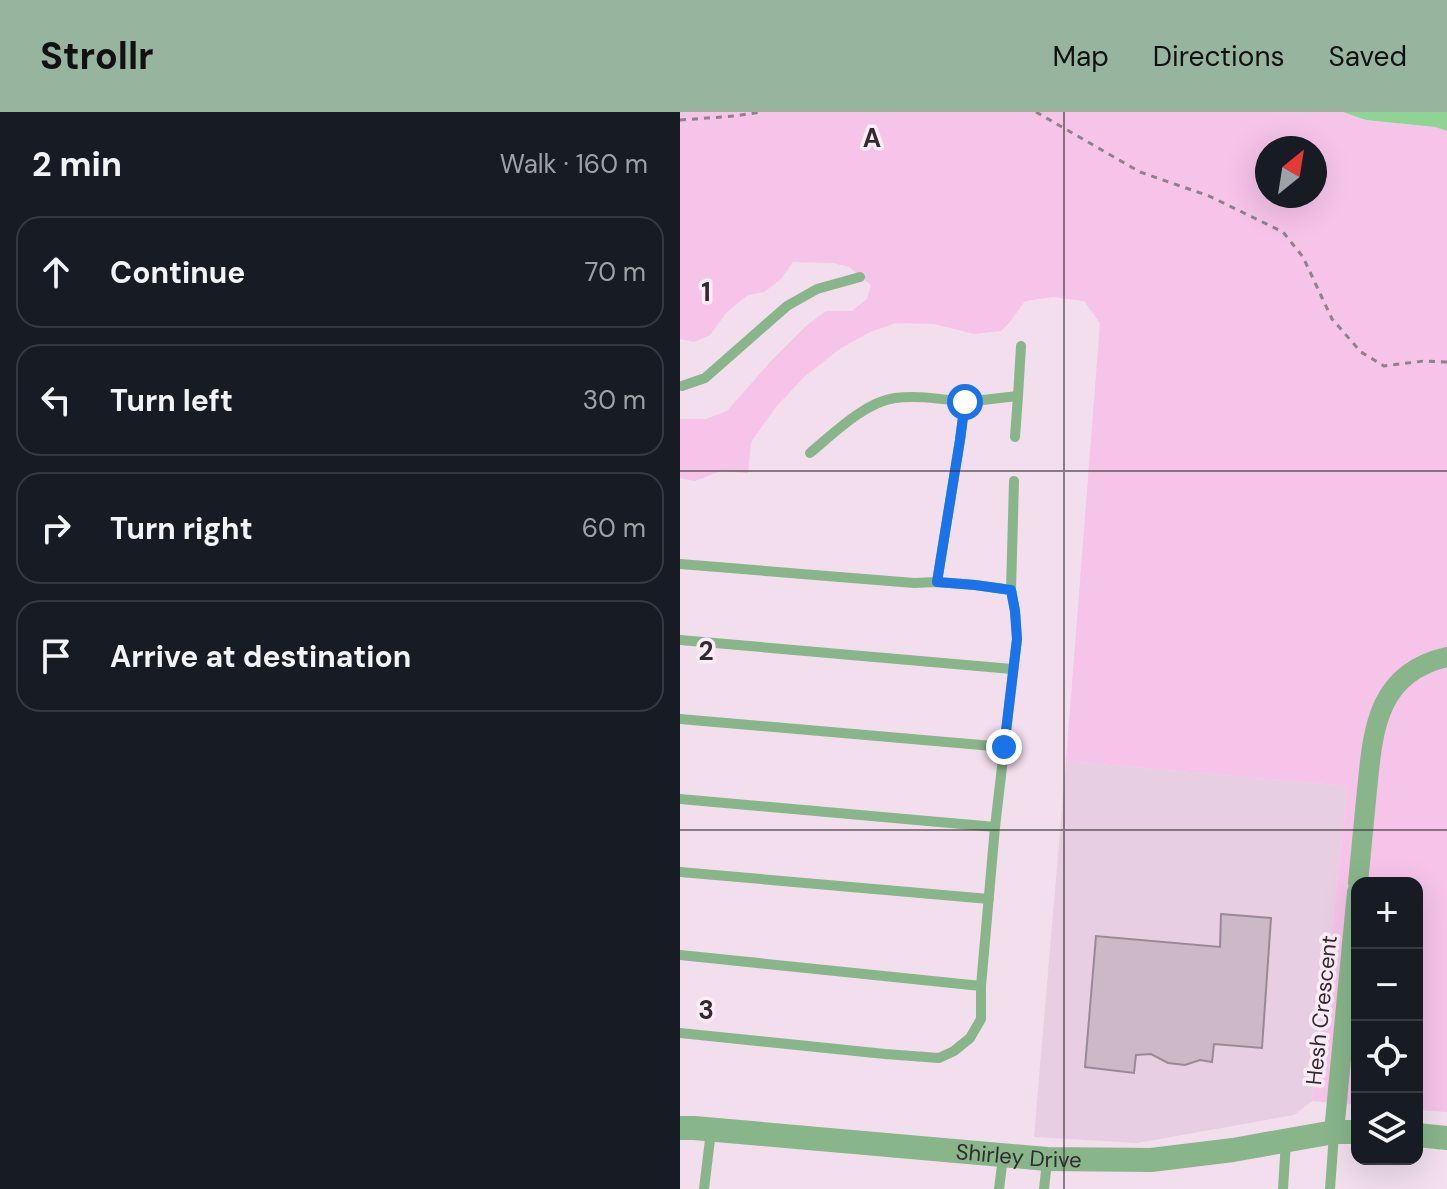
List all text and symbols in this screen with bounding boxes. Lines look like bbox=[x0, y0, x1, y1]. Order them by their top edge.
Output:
text: Strollr bbox=[40, 31, 154, 81]
text: Map bbox=[1052, 38, 1109, 75]
text: Directions bbox=[1153, 38, 1285, 75]
text: Saved bbox=[1329, 38, 1407, 75]
text: A bbox=[863, 121, 881, 155]
north arrow bbox=[1255, 136, 1327, 208]
text: 2 min bbox=[32, 142, 122, 187]
text: Walk · 160 m bbox=[500, 147, 648, 181]
icon: ahead bbox=[34, 250, 78, 294]
text: Continue bbox=[110, 253, 245, 292]
text: 70 m bbox=[585, 255, 646, 289]
text: 1 bbox=[701, 275, 711, 309]
icon: left bbox=[34, 378, 78, 422]
text: Turn left bbox=[110, 381, 233, 420]
text: 30 m bbox=[583, 383, 646, 417]
route start bbox=[947, 384, 983, 420]
icon: right bbox=[34, 506, 78, 550]
text: Turn right bbox=[110, 509, 253, 548]
text: 60 m bbox=[582, 511, 646, 545]
icon: arrive bbox=[34, 634, 78, 678]
text: 2 bbox=[698, 634, 714, 668]
text: Arrive at destination bbox=[110, 637, 411, 676]
route end bbox=[986, 729, 1022, 765]
map controls bbox=[1351, 877, 1423, 1165]
button: + bbox=[1351, 877, 1423, 949]
street label: Hesh Crescent bbox=[1299, 934, 1344, 1086]
button: − bbox=[1351, 949, 1423, 1021]
text: 3 bbox=[698, 993, 714, 1027]
button: locate bbox=[1351, 1021, 1423, 1093]
button: layers bbox=[1351, 1093, 1423, 1165]
street label: Shirley Drive bbox=[955, 1137, 1082, 1174]

